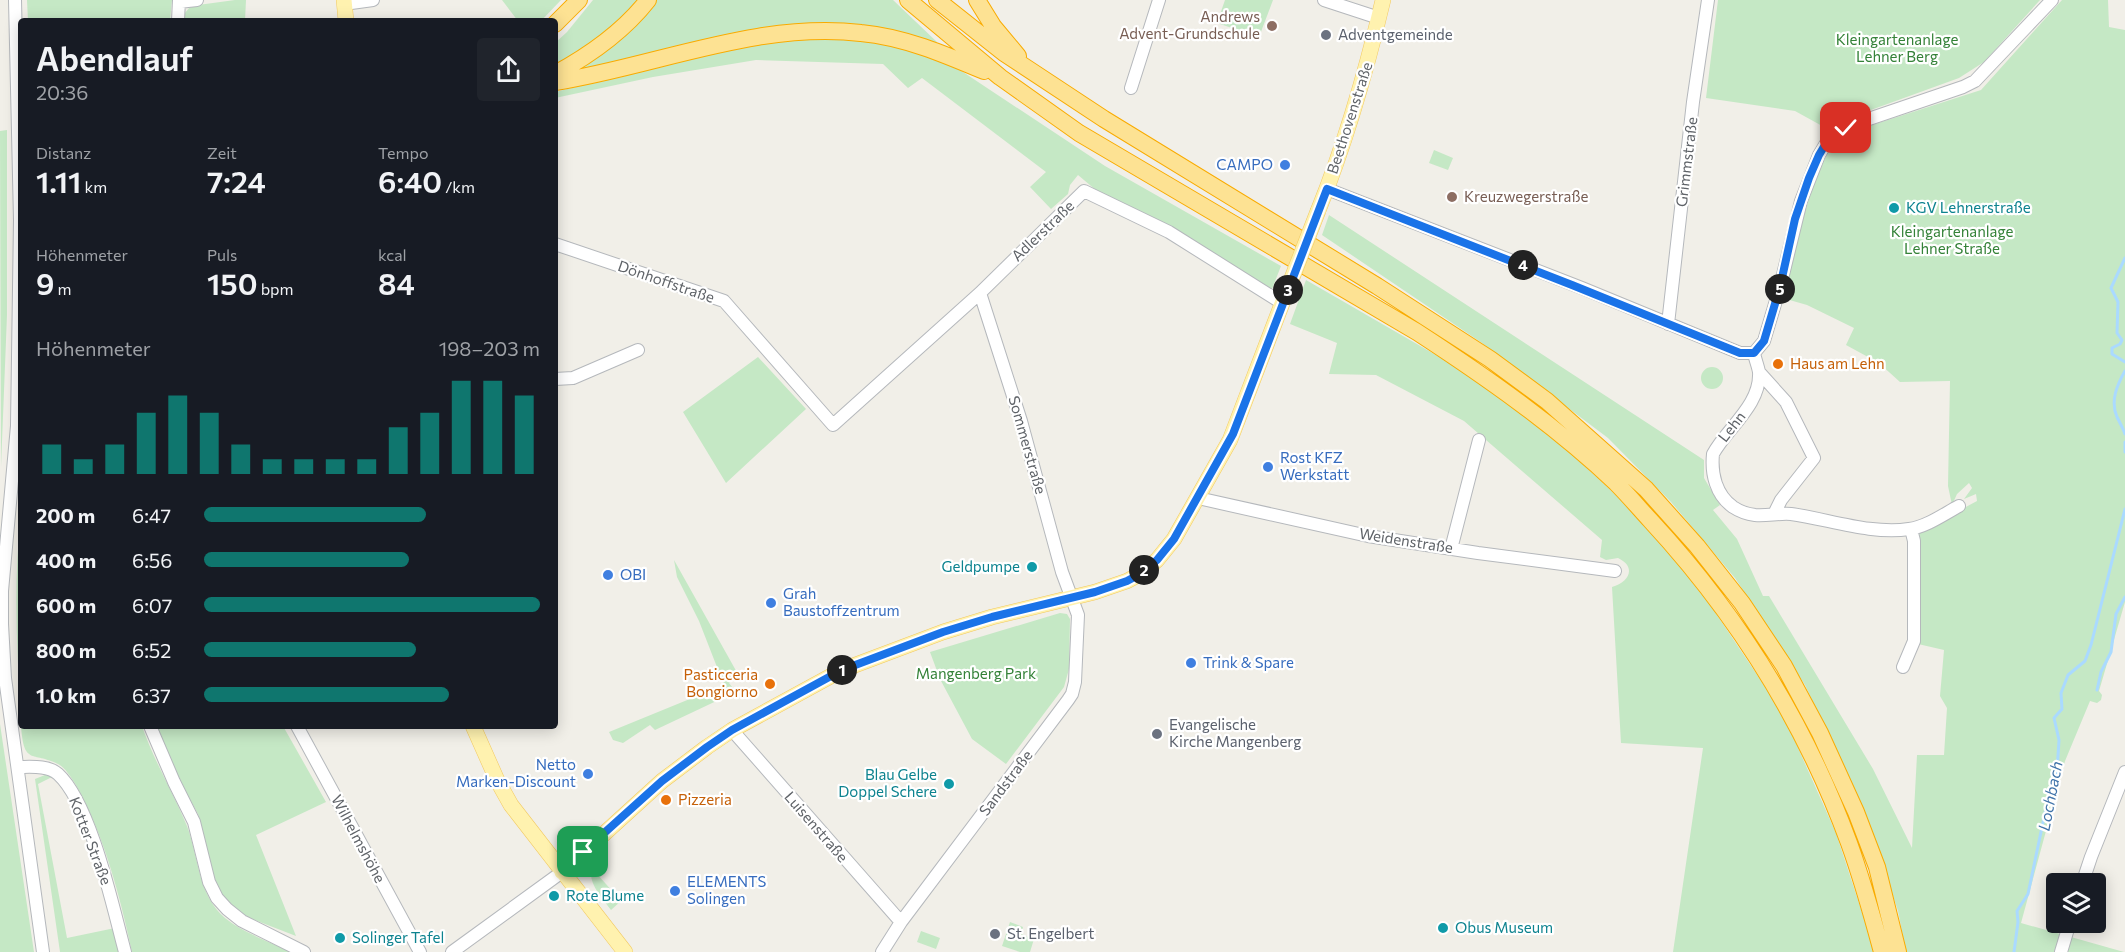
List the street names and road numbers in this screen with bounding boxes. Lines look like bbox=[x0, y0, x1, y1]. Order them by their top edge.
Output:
street label: Beethovenstraße bbox=[1323, 59, 1376, 176]
street label: Grimmstraße bbox=[1672, 116, 1700, 208]
street label: Adlerstraße bbox=[1007, 196, 1077, 264]
street label: Dönhoffstraße bbox=[616, 256, 717, 306]
street label: Sommerstraße bbox=[1005, 394, 1051, 496]
street label: Lehn bbox=[1714, 408, 1749, 445]
street label: Weidenstraße bbox=[1358, 524, 1454, 556]
street label: Sandstraße bbox=[975, 746, 1036, 819]
street label: Luisenstraße bbox=[781, 787, 852, 865]
street label: Wilhelmshöhe bbox=[328, 791, 390, 886]
street label: Kotter Straße bbox=[66, 794, 116, 887]

